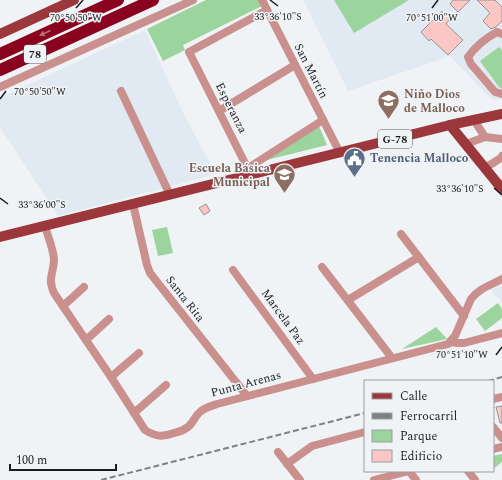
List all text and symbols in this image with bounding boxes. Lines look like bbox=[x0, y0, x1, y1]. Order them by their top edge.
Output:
text: 33°36'10"S bbox=[254, 9, 302, 25]
text: 70°50'50"W bbox=[50, 10, 102, 26]
text: 70°51'00"W bbox=[406, 10, 458, 26]
one-way arrow bbox=[38, 31, 50, 37]
street label: San Martín bbox=[289, 40, 333, 102]
road number: 78 bbox=[24, 45, 46, 63]
street label: Esperanza bbox=[210, 79, 252, 137]
text: 70°50'50"W bbox=[14, 84, 66, 100]
place label: Niño Dios de Malloco bbox=[404, 85, 465, 118]
school or university icon: Niño Dios de Malloco bbox=[376, 88, 402, 121]
road number: G-78 bbox=[378, 130, 412, 148]
public building icon: Tenencia Malloco bbox=[341, 145, 367, 178]
place label: Tenencia Malloco bbox=[370, 149, 469, 168]
place label: Escuela Básica Municipal bbox=[189, 159, 271, 192]
school or university icon: Escuela Básica Municipal bbox=[272, 162, 298, 195]
text: 33°36'10"S bbox=[436, 181, 484, 197]
text: 33°36'00"S bbox=[18, 197, 66, 213]
street label: Santa Rita bbox=[161, 272, 209, 326]
street label: Marcela Paz bbox=[256, 285, 310, 349]
text: 70°51'10"W bbox=[436, 347, 488, 363]
street label: Punta Arenas bbox=[209, 366, 283, 402]
legend bbox=[364, 380, 494, 472]
text: Calle bbox=[400, 387, 428, 406]
text: Ferrocarril bbox=[400, 407, 457, 426]
text: Parque bbox=[400, 427, 437, 446]
scale bar bbox=[10, 446, 116, 472]
text: Edificio bbox=[400, 447, 442, 466]
text: 100 m bbox=[16, 451, 47, 470]

